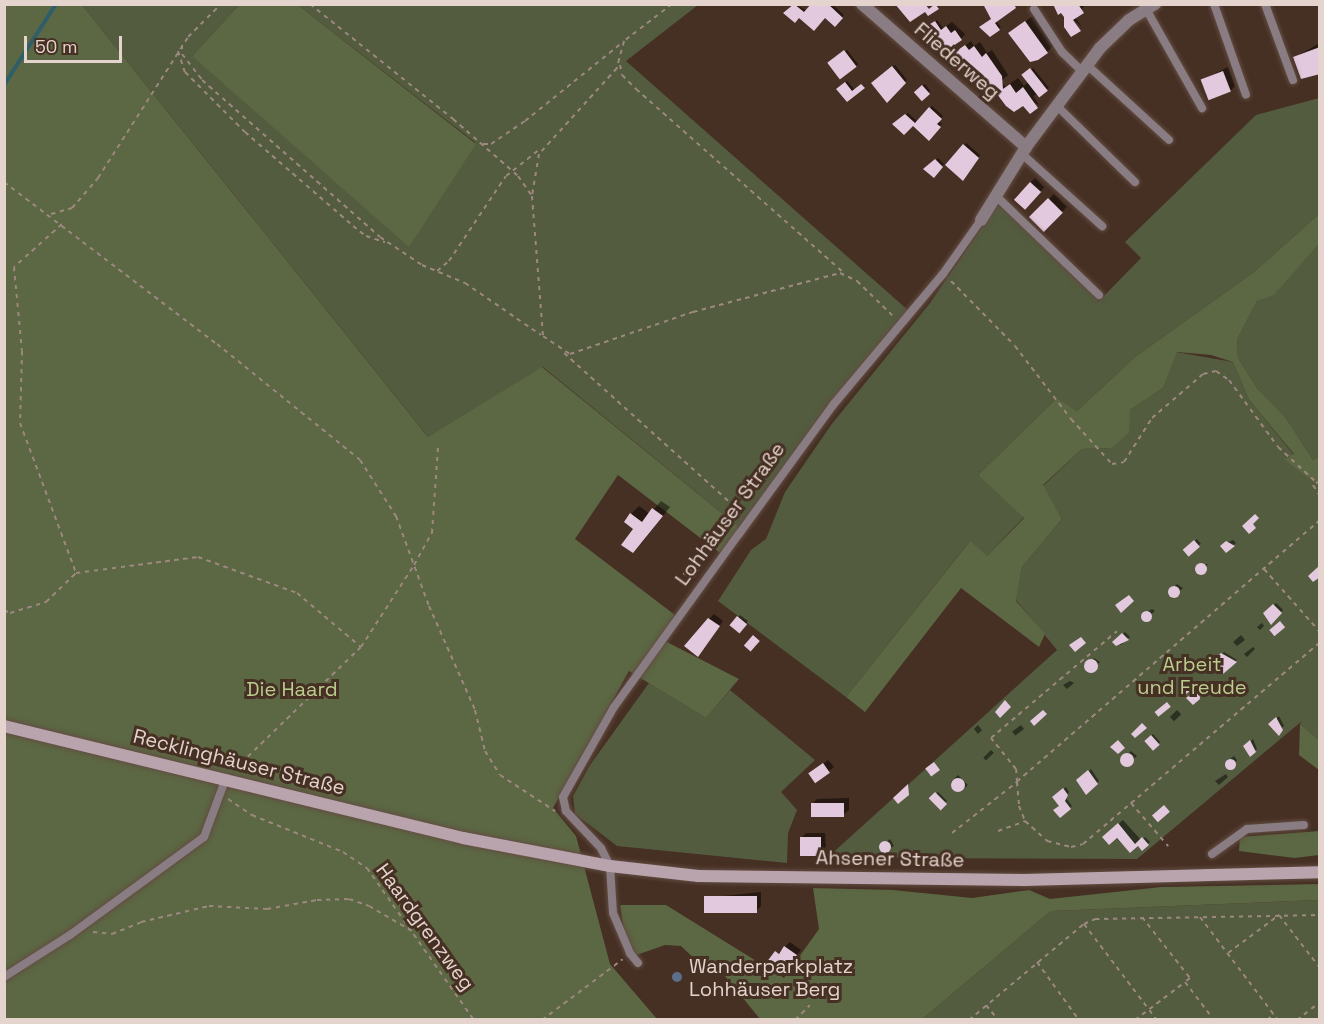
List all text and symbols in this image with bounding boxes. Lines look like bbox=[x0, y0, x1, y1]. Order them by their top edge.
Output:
street label: Fliederweg bbox=[909, 17, 1005, 105]
scale bar bbox=[27, 24, 124, 62]
text: 50 m bbox=[35, 35, 77, 58]
street label: Lohhäuser Straße bbox=[670, 438, 790, 590]
park label: Arbeit und Freude bbox=[1137, 652, 1247, 699]
park label: Die Haard bbox=[246, 677, 338, 701]
street label: Recklinghäuser Straße bbox=[131, 724, 347, 800]
street label: Ahsener Straße bbox=[816, 846, 964, 872]
street label: Haardgrenzweg bbox=[371, 859, 479, 995]
place label: Wanderparkplatz Lohhäuser Berg bbox=[689, 954, 853, 1001]
marker: Wanderparkplatz Lohhäuser Berg bbox=[670, 970, 684, 984]

